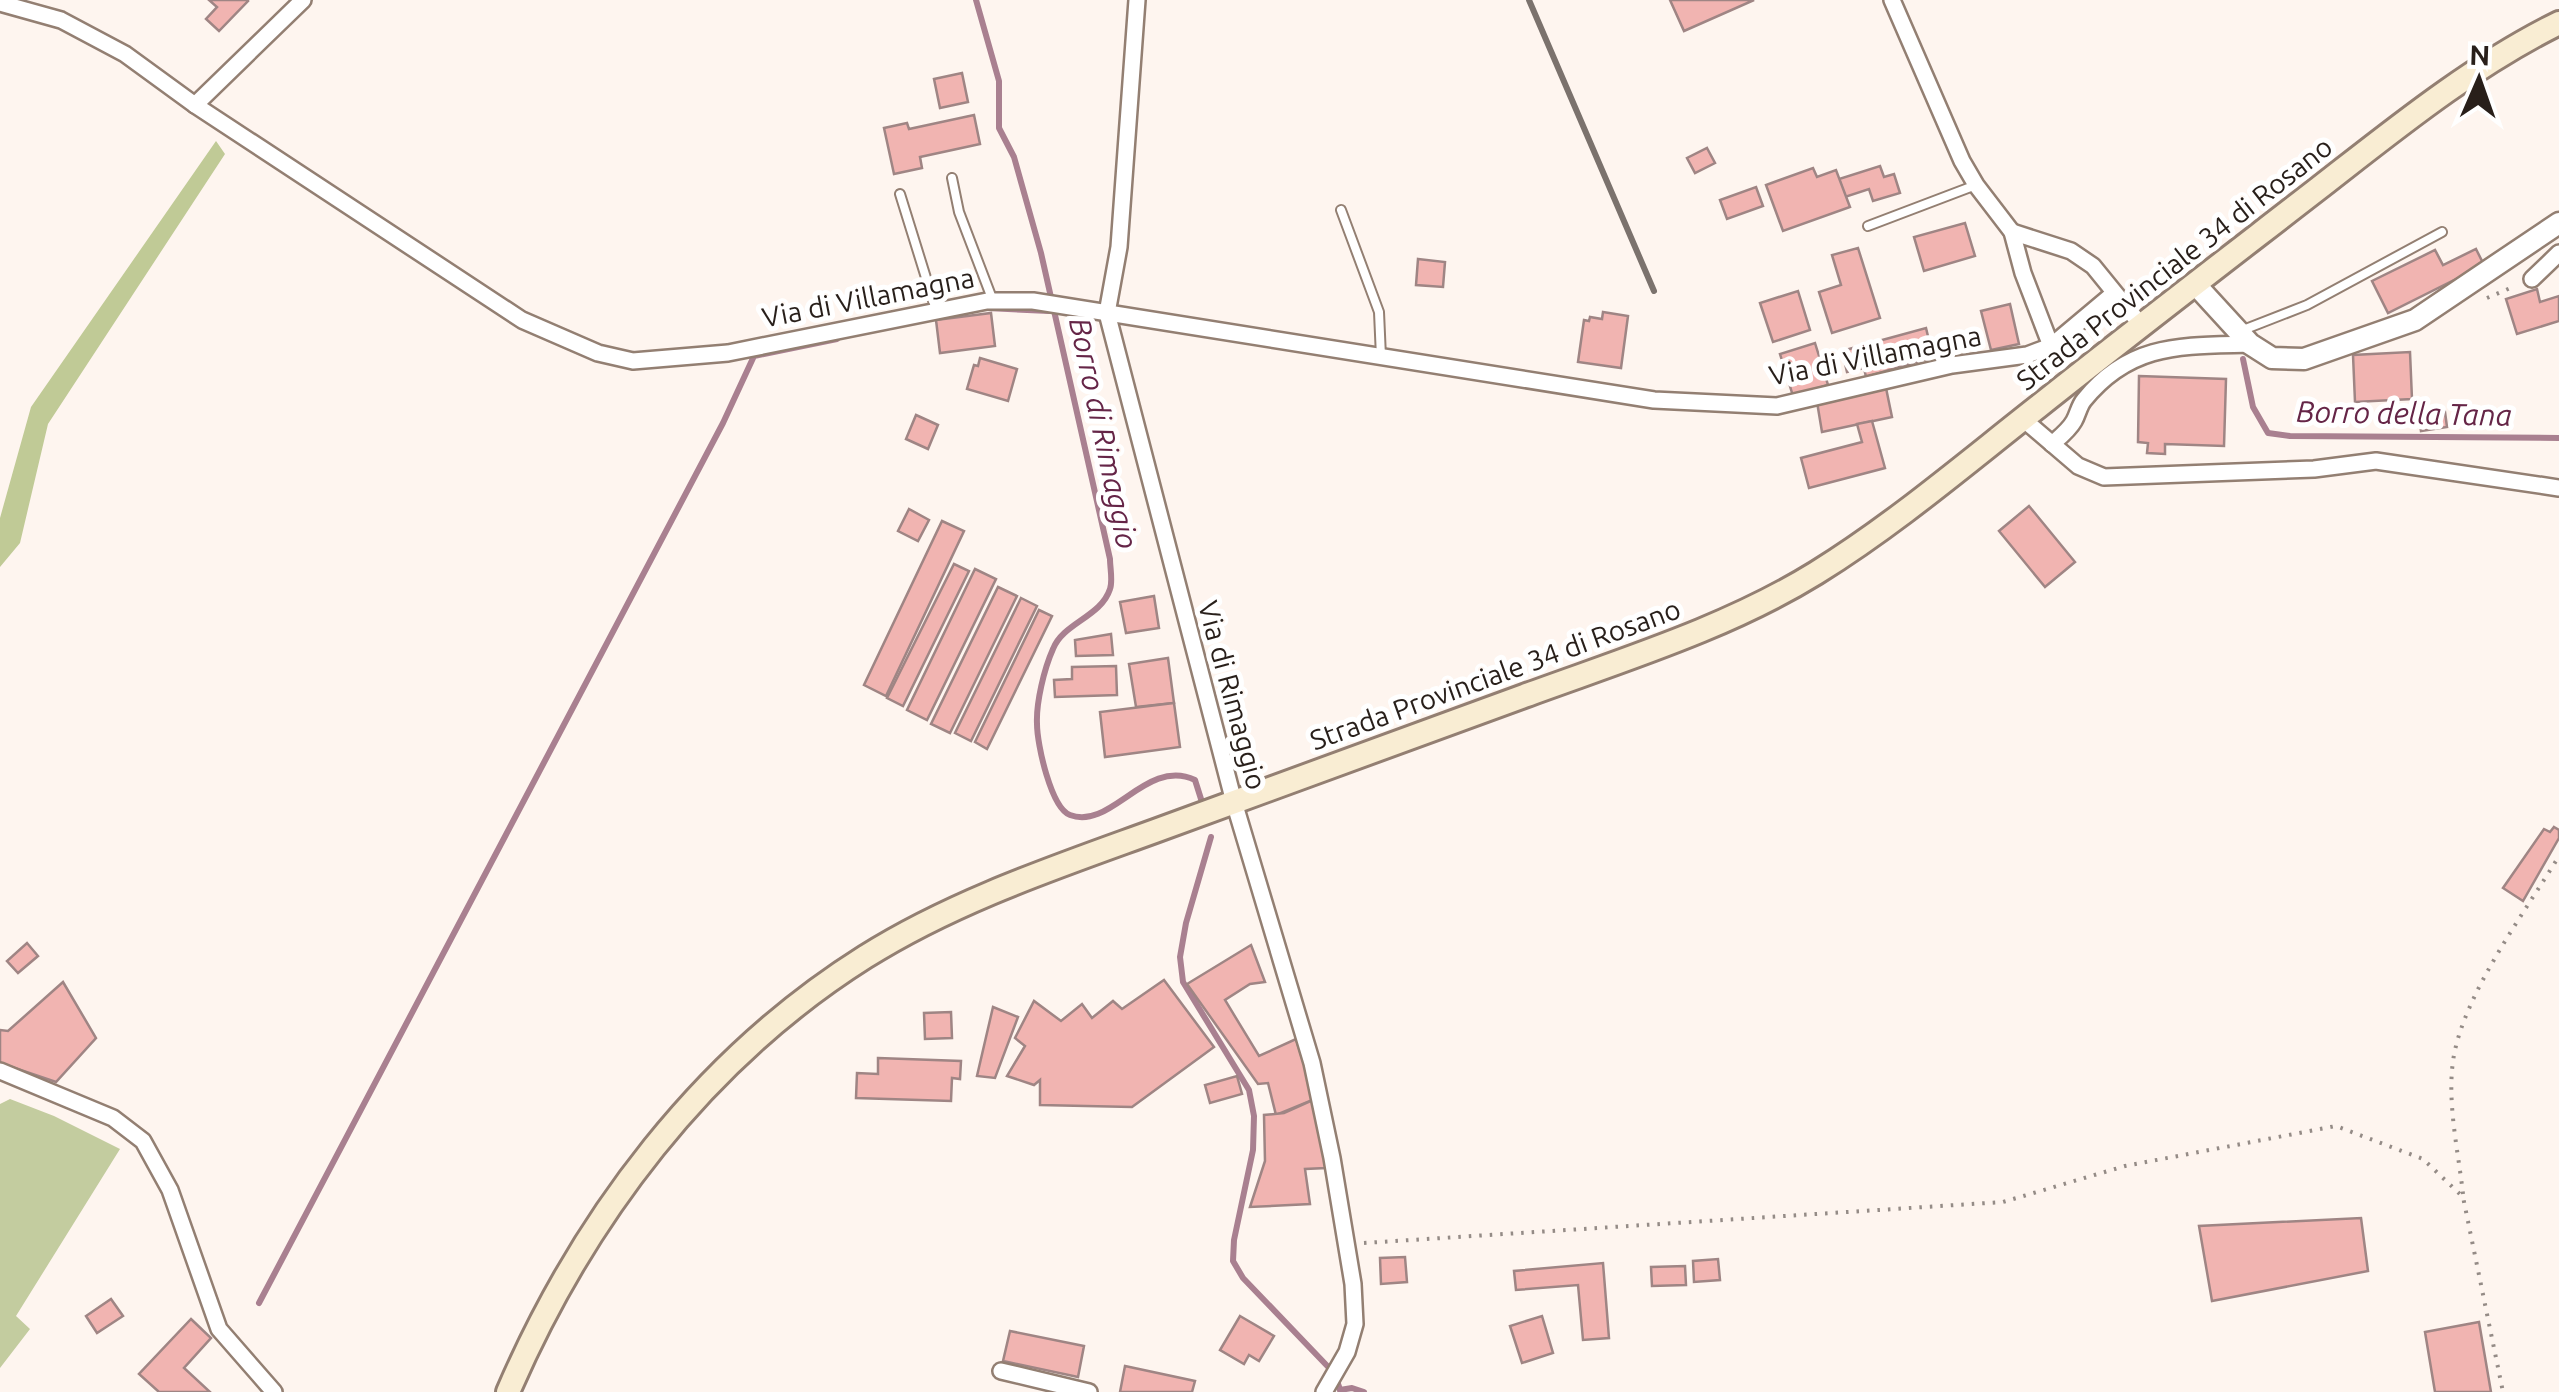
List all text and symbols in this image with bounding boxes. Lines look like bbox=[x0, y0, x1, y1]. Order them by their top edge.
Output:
north arrow bbox=[2429, 30, 2529, 130]
text: N bbox=[2469, 39, 2491, 70]
street label: Strada Provinciale 34 di Rosano bbox=[2010, 130, 2338, 396]
street label: Via di Villamagna bbox=[759, 261, 977, 333]
water label: Borro di Rimaggio bbox=[1063, 314, 1145, 552]
street label: Via di Villamagna bbox=[1766, 319, 1984, 391]
water label: Borro della Tana bbox=[2296, 394, 2512, 432]
street label: Strada Provinciale 34 di Rosano bbox=[1306, 592, 1684, 756]
street label: Via di Rimaggio bbox=[1193, 597, 1273, 793]

